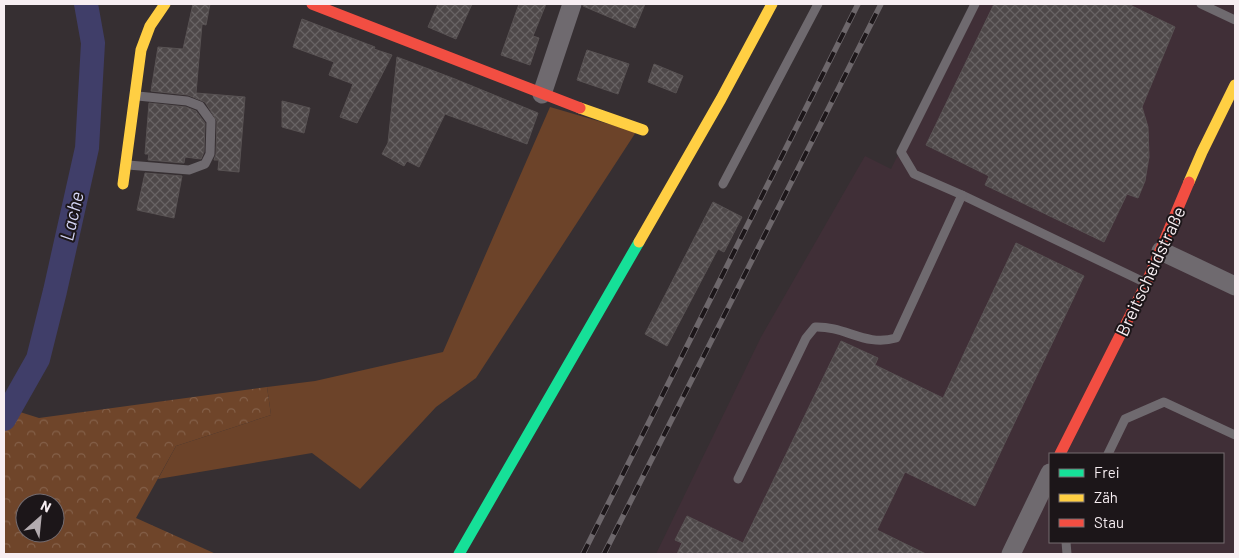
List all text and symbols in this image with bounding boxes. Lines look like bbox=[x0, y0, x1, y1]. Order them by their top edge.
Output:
water label: Lache bbox=[54, 189, 88, 243]
street label: Breitscheidstraße bbox=[1110, 203, 1190, 339]
legend bbox=[1049, 453, 1224, 543]
text: Frei bbox=[1094, 463, 1120, 481]
text: Zäh bbox=[1094, 488, 1118, 506]
north arrow bbox=[15, 493, 65, 543]
text: N bbox=[38, 496, 54, 516]
text: Stau bbox=[1094, 513, 1124, 531]

